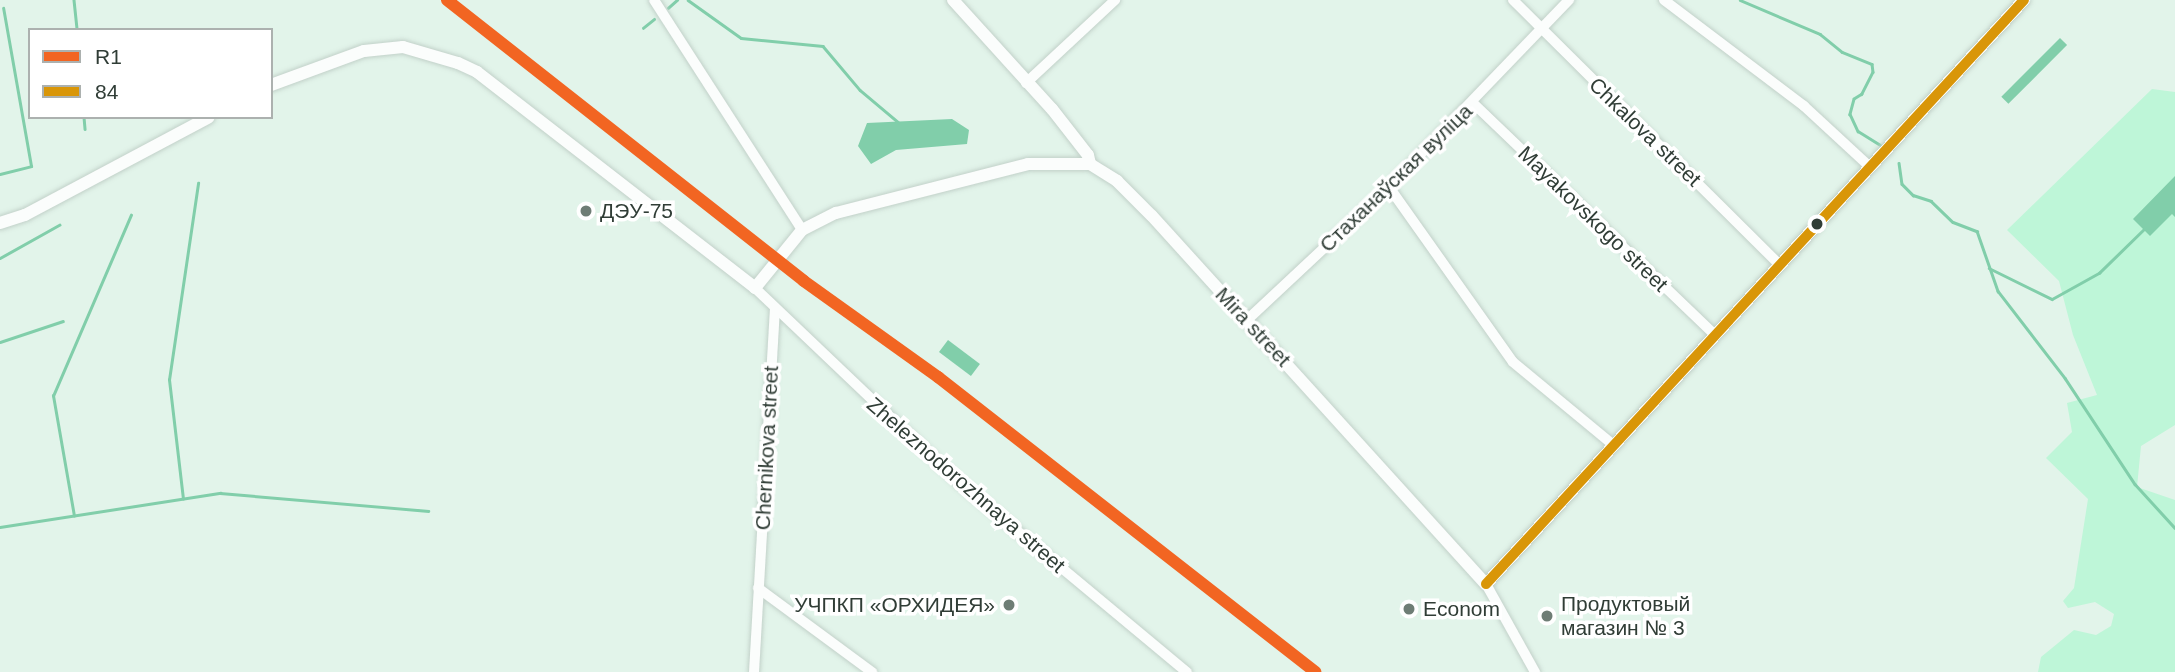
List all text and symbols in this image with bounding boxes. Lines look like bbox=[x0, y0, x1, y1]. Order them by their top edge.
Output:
legend bbox=[28, 28, 273, 119]
text: R1 bbox=[95, 45, 122, 68]
street label: Chkalova street bbox=[1584, 72, 1706, 192]
text: 84 bbox=[95, 80, 118, 103]
street label: Стаханаўская вуліца bbox=[1314, 99, 1478, 257]
street label: Mayakovskogo street bbox=[1513, 141, 1673, 297]
place label: ДЭУ-75 bbox=[600, 198, 673, 224]
marker: ДЭУ-75 bbox=[578, 203, 594, 219]
unlabelled marker bbox=[1810, 217, 1824, 231]
street label: Mira street bbox=[1210, 282, 1296, 372]
street label: Chernikova street bbox=[750, 365, 784, 531]
street label: Zheleznodorozhnaya street bbox=[862, 392, 1070, 578]
place label: Продуктовый магазин № 3 bbox=[1561, 591, 1690, 641]
place label: УЧПКП «ОРХИДЕЯ» bbox=[794, 592, 995, 618]
place label: Econom bbox=[1423, 596, 1500, 622]
marker: УЧПКП «ОРХИДЕЯ» bbox=[1001, 597, 1017, 613]
marker: Econom bbox=[1401, 601, 1417, 617]
marker: Продуктовый магазин № 3 bbox=[1539, 608, 1555, 624]

